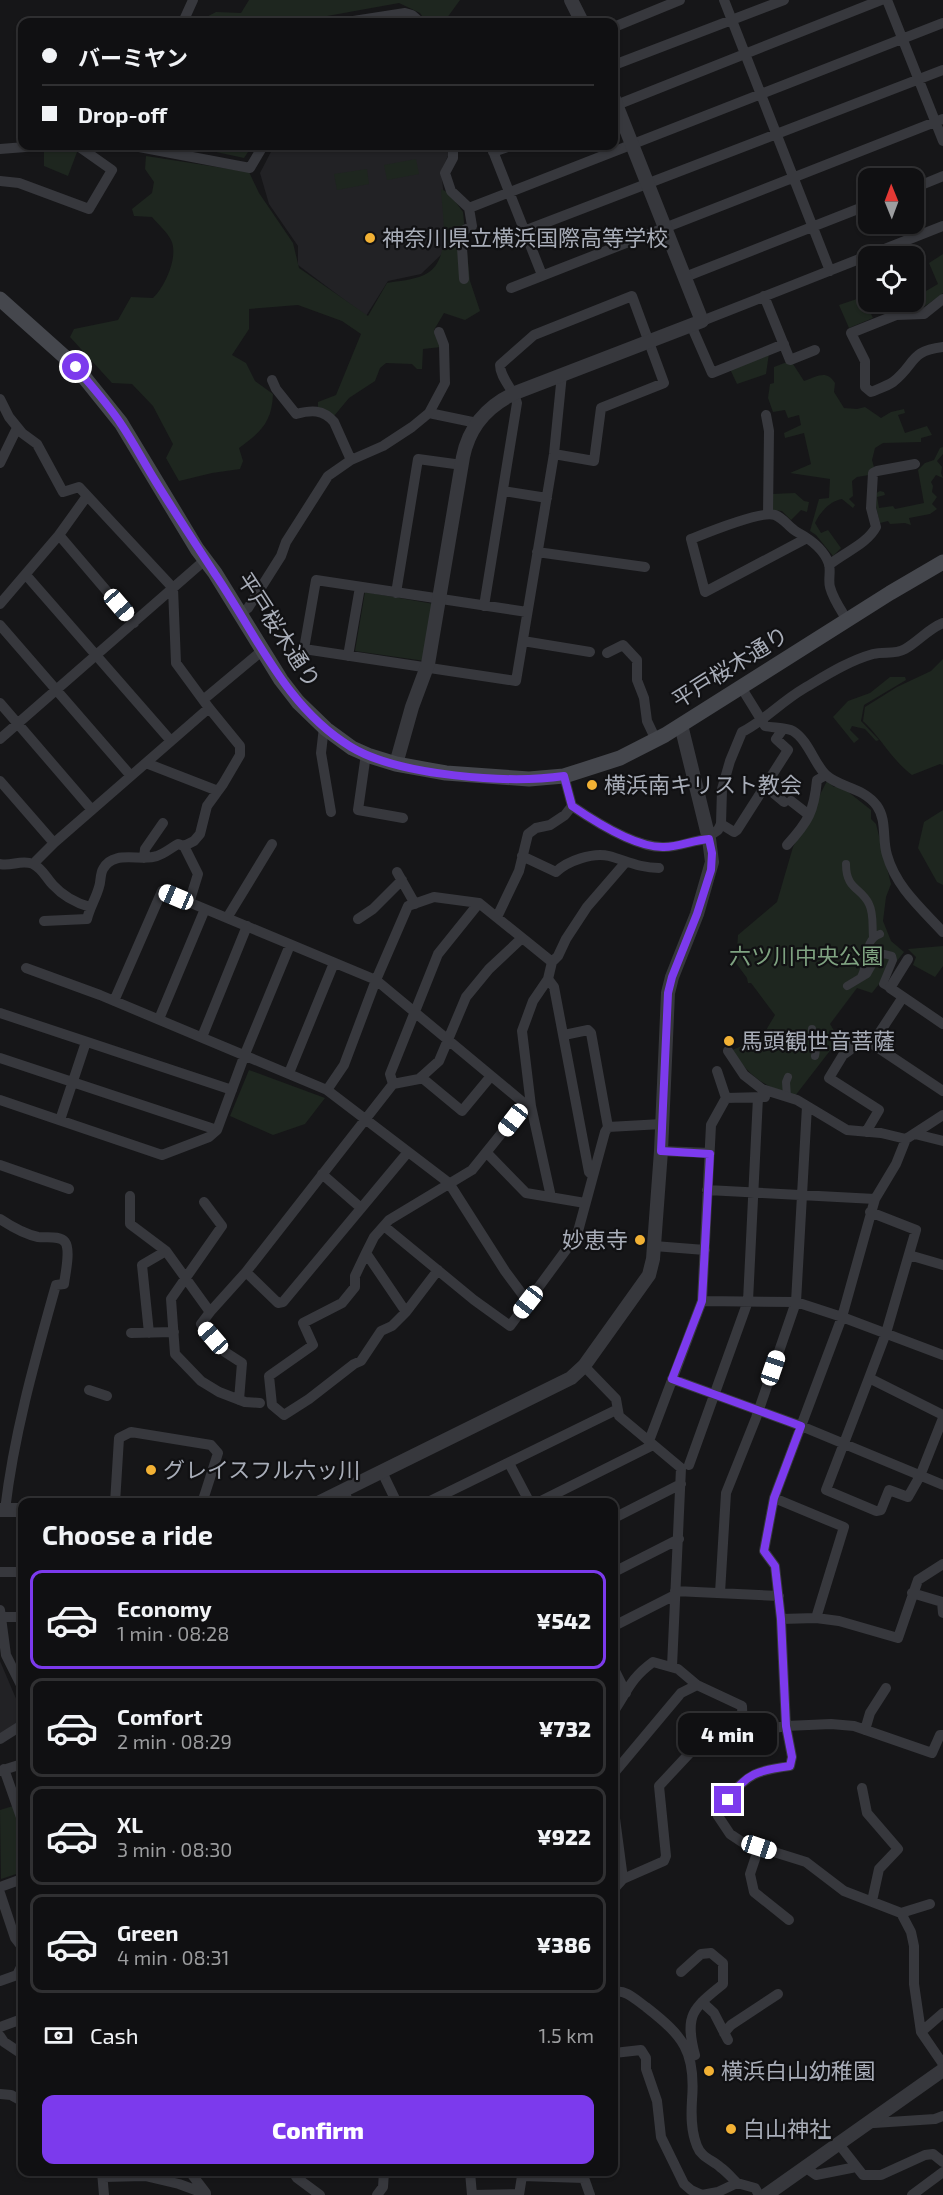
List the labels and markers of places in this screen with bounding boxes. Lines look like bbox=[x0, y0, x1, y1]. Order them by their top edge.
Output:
place label: 神奈川県立横浜国際高等学校 bbox=[382, 224, 668, 250]
marker: 神奈川県立横浜国際高等学校 bbox=[363, 231, 377, 245]
place label: 横浜南キリスト教会 bbox=[604, 771, 802, 797]
marker: 横浜南キリスト教会 bbox=[585, 778, 599, 792]
place label: 馬頭観世音菩薩 bbox=[741, 1027, 895, 1053]
marker: 馬頭観世音菩薩 bbox=[722, 1034, 736, 1048]
place label: 妙恵寺 bbox=[562, 1226, 628, 1252]
marker: 妙恵寺 bbox=[633, 1233, 647, 1247]
place label: グレイスフル六ッ川 bbox=[163, 1456, 360, 1482]
marker: グレイスフル六ッ川 bbox=[144, 1463, 158, 1477]
place label: 横浜白山幼稚園 bbox=[721, 2057, 875, 2083]
marker: 横浜白山幼稚園 bbox=[702, 2064, 716, 2078]
place label: 白山神社 bbox=[743, 2115, 831, 2141]
marker: 白山神社 bbox=[724, 2122, 738, 2136]

